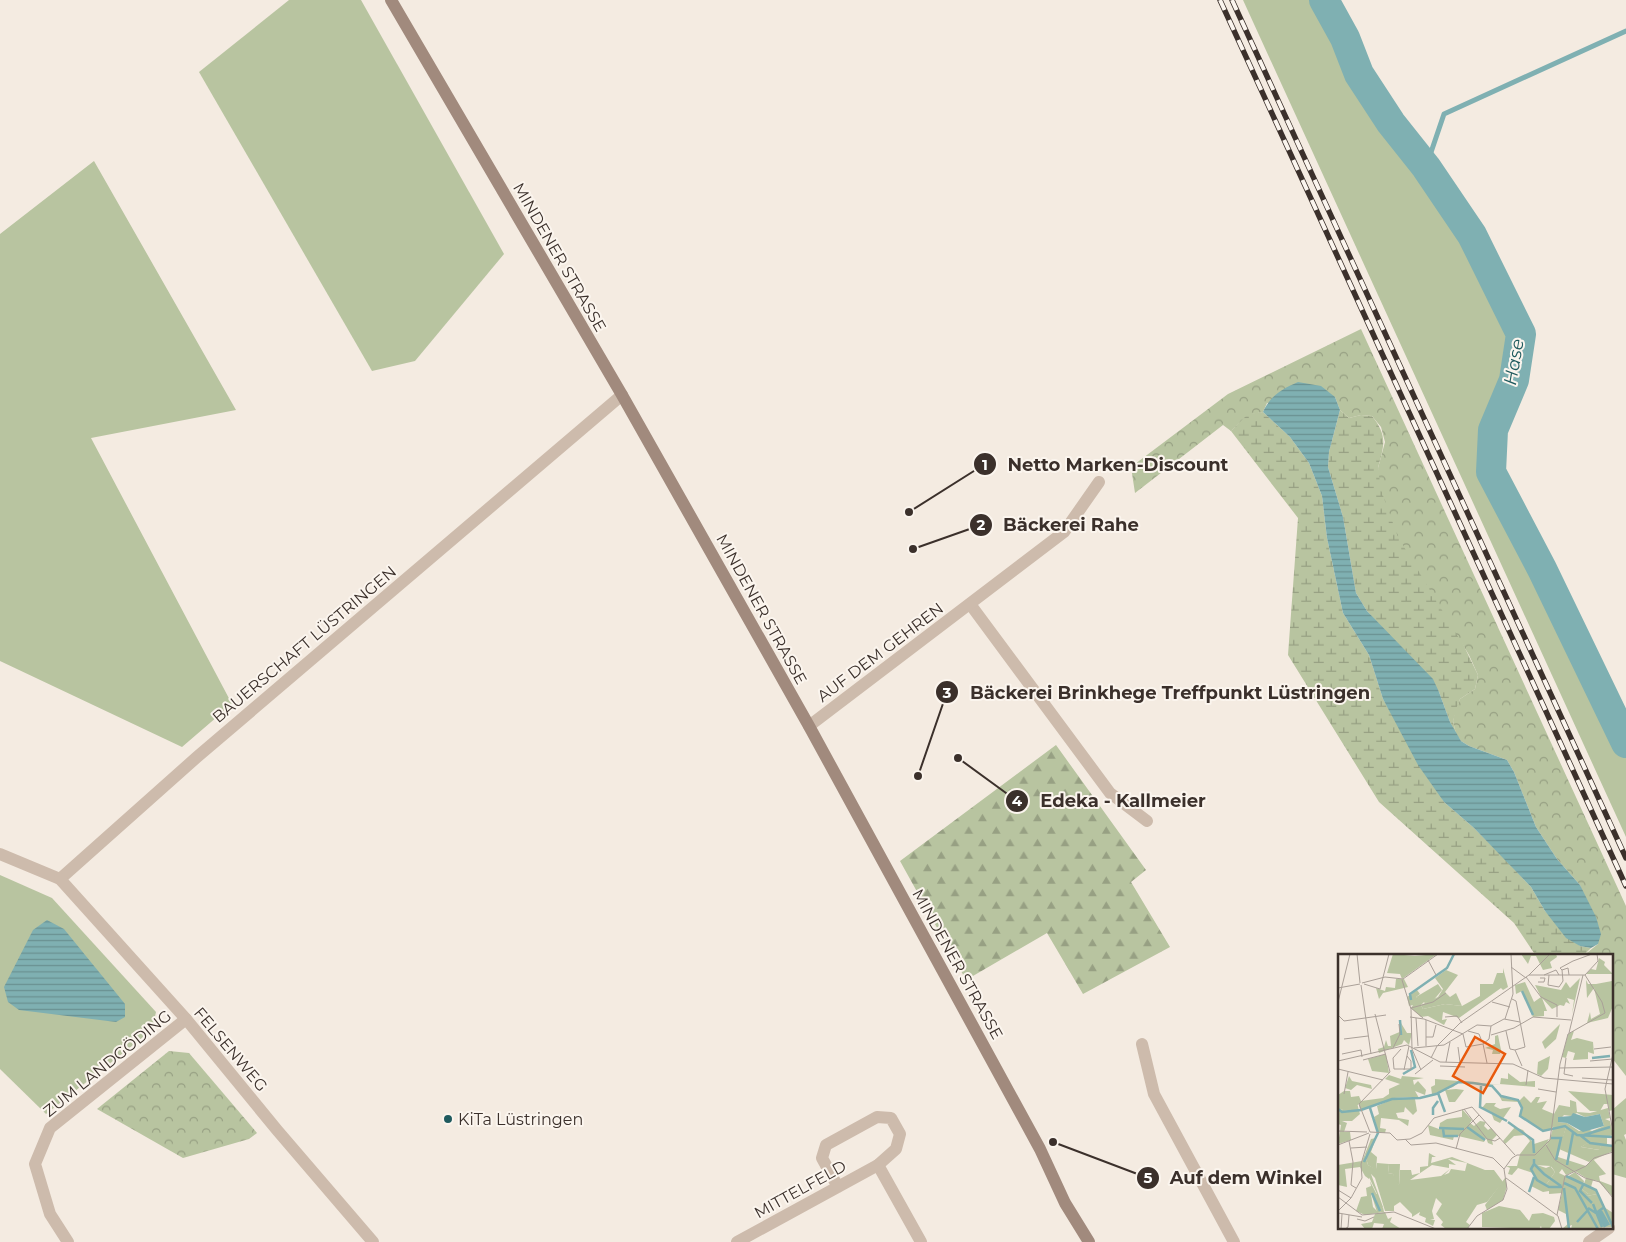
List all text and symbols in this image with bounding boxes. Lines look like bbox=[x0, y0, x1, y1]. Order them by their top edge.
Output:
street label: MINDENER STRASSE bbox=[509, 179, 610, 335]
water label: Hase bbox=[1499, 337, 1529, 387]
callout: Netto Marken-Discount bbox=[972, 448, 1238, 481]
text: Netto Marken-Discount bbox=[1008, 454, 1229, 476]
text: 1 bbox=[982, 455, 988, 474]
callout: Bäckerei Rahe bbox=[968, 509, 1149, 542]
text: Bäckerei Rahe bbox=[1003, 514, 1139, 536]
text: 2 bbox=[977, 515, 986, 534]
street label: MINDENER STRASSE bbox=[712, 531, 811, 688]
street label: BAUERSCHAFT LÜSTRINGEN bbox=[208, 561, 400, 727]
street label: AUF DEM GEHREN bbox=[813, 599, 947, 706]
callout: Bäckerei Brinkhege Treffpunkt Lüstringen bbox=[935, 676, 1380, 709]
text: Bäckerei Brinkhege Treffpunkt Lüstringen bbox=[970, 682, 1370, 704]
text: 3 bbox=[942, 683, 952, 702]
callout: Edeka - Kallmeier bbox=[1005, 784, 1216, 817]
text: Edeka - Kallmeier bbox=[1040, 790, 1206, 812]
text: 4 bbox=[1012, 791, 1023, 810]
street label: MINDENER STRASSE bbox=[908, 886, 1007, 1043]
inset map bbox=[1338, 954, 1614, 1230]
street label: FELSENWEG bbox=[190, 1003, 271, 1095]
street label: ZUM LANDGÖDING bbox=[39, 1005, 175, 1121]
place label: KiTa Lüstringen bbox=[458, 1110, 583, 1129]
marker: KiTa Lüstringen bbox=[442, 1113, 454, 1125]
street label: MITTELFELD bbox=[751, 1156, 850, 1223]
callout: Auf dem Winkel bbox=[1135, 1161, 1333, 1194]
text: Auf dem Winkel bbox=[1169, 1167, 1322, 1189]
text: 5 bbox=[1144, 1168, 1153, 1187]

